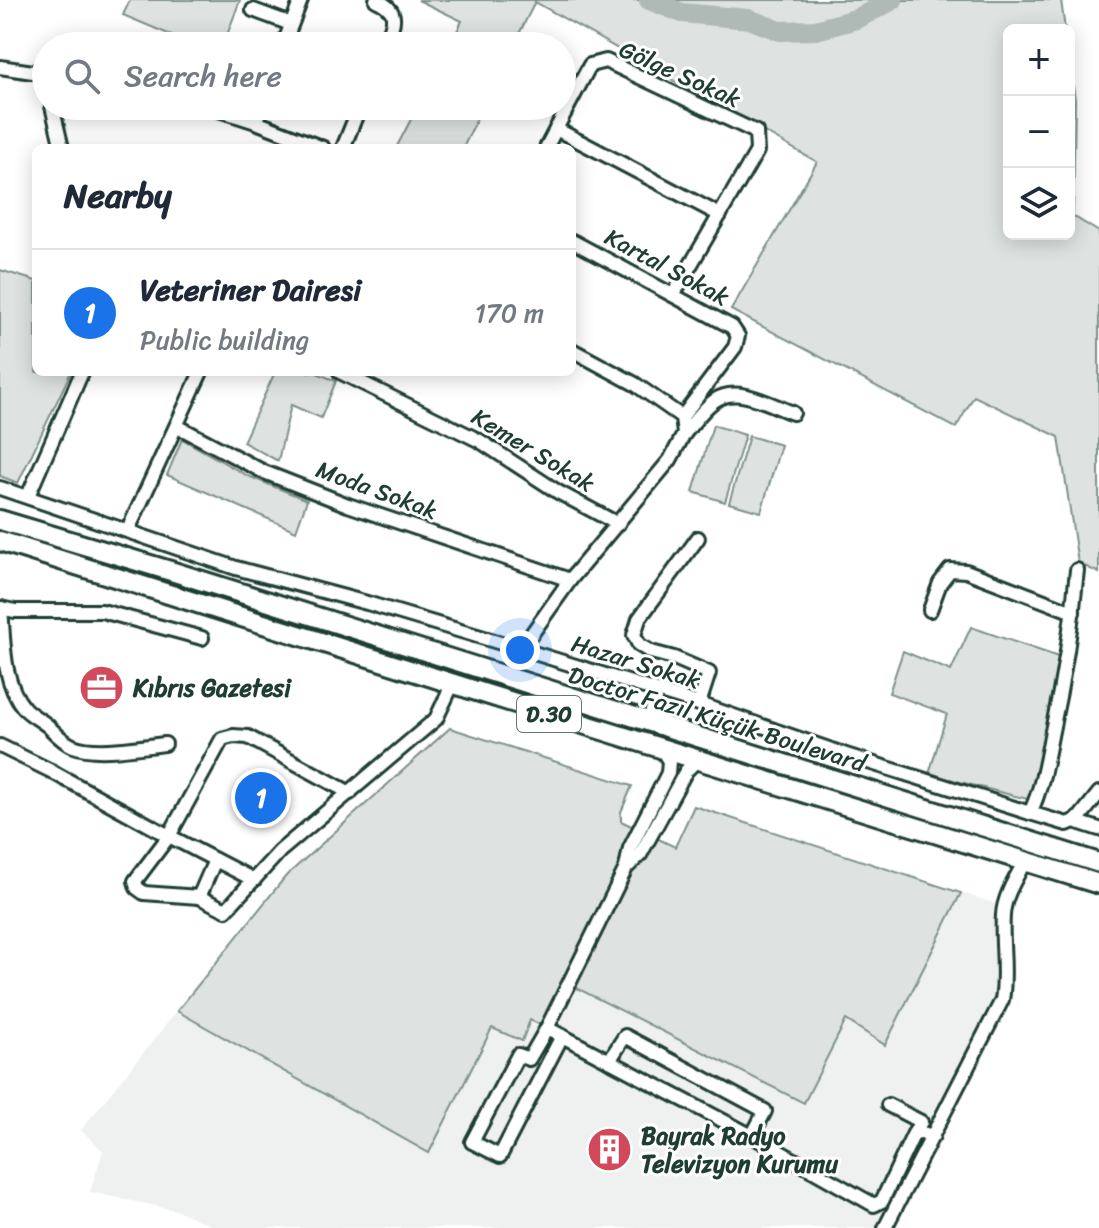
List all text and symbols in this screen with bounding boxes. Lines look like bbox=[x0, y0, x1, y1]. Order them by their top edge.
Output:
map controls bbox=[1003, 24, 1075, 240]
button: + bbox=[1003, 24, 1075, 96]
street label: Gölge Sokak bbox=[612, 28, 748, 120]
search box bbox=[32, 32, 576, 120]
text: Search here bbox=[124, 49, 282, 103]
icon: search bbox=[60, 54, 104, 98]
button: − bbox=[1003, 96, 1075, 168]
text: Nearby bbox=[64, 166, 172, 226]
button: layers bbox=[1003, 168, 1075, 240]
street label: Kartal Sokak bbox=[597, 216, 737, 318]
text: Veteriner Dairesi bbox=[140, 263, 361, 317]
text: 1 bbox=[84, 290, 96, 336]
text: 170 m bbox=[475, 290, 544, 336]
text: Public building bbox=[140, 317, 309, 363]
street label: Kemer Sokak bbox=[463, 396, 603, 504]
street label: Moda Sokak bbox=[310, 449, 444, 531]
street label: Hazar Sokak bbox=[566, 622, 706, 702]
your location bbox=[500, 630, 540, 670]
street label: Doctor Fazıl Küçük Boulevard bbox=[563, 654, 872, 785]
office icon: Kıbrıs Gazetesi bbox=[78, 664, 126, 712]
place label: Kıbrıs Gazetesi bbox=[132, 667, 292, 709]
road number: D.30 bbox=[517, 696, 581, 732]
pin: 1 bbox=[235, 768, 287, 828]
place label: Bayrak Radyo Televizyon Kurumu bbox=[641, 1115, 839, 1185]
building icon: Bayrak Radyo Televizyon Kurumu bbox=[586, 1126, 634, 1174]

